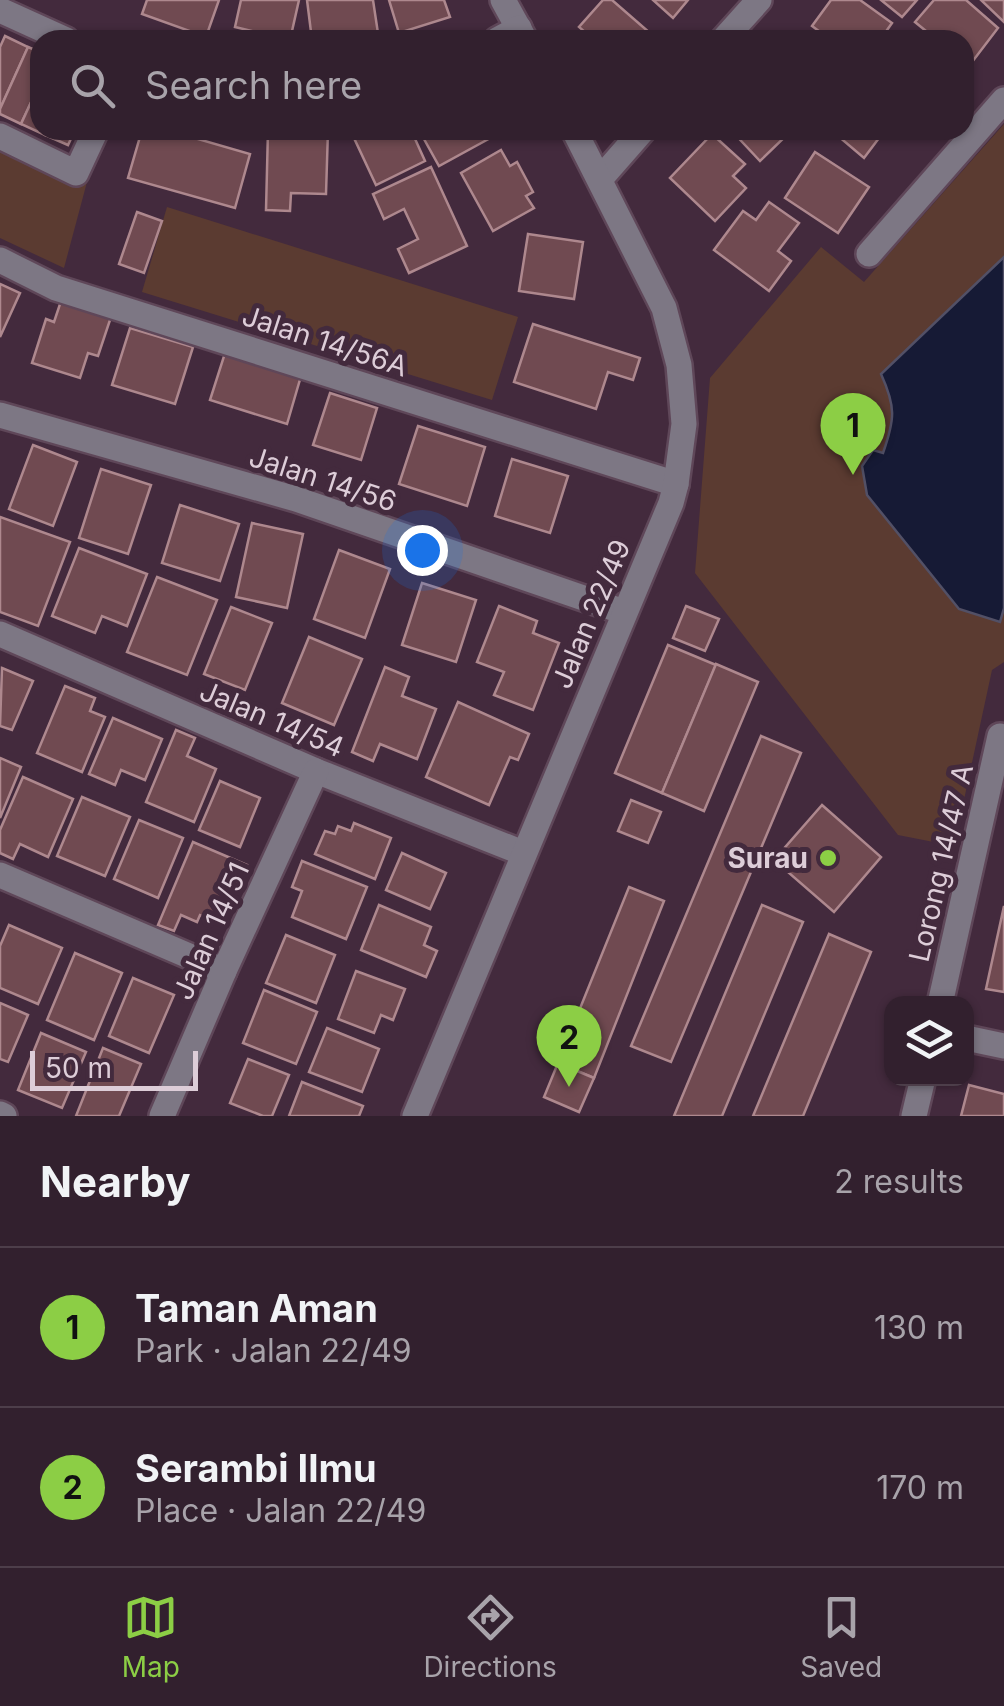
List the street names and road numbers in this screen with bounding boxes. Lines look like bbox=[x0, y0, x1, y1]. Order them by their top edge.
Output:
street label: Jalan 14/56A bbox=[238, 298, 412, 384]
street label: Jalan 14/56 bbox=[245, 439, 401, 519]
street label: Jalan 22/49 bbox=[544, 534, 638, 694]
street label: Jalan 14/54 bbox=[195, 673, 349, 765]
street label: Lorong 14/47 A bbox=[902, 761, 980, 965]
street label: Jalan 14/51 bbox=[166, 857, 256, 1005]

